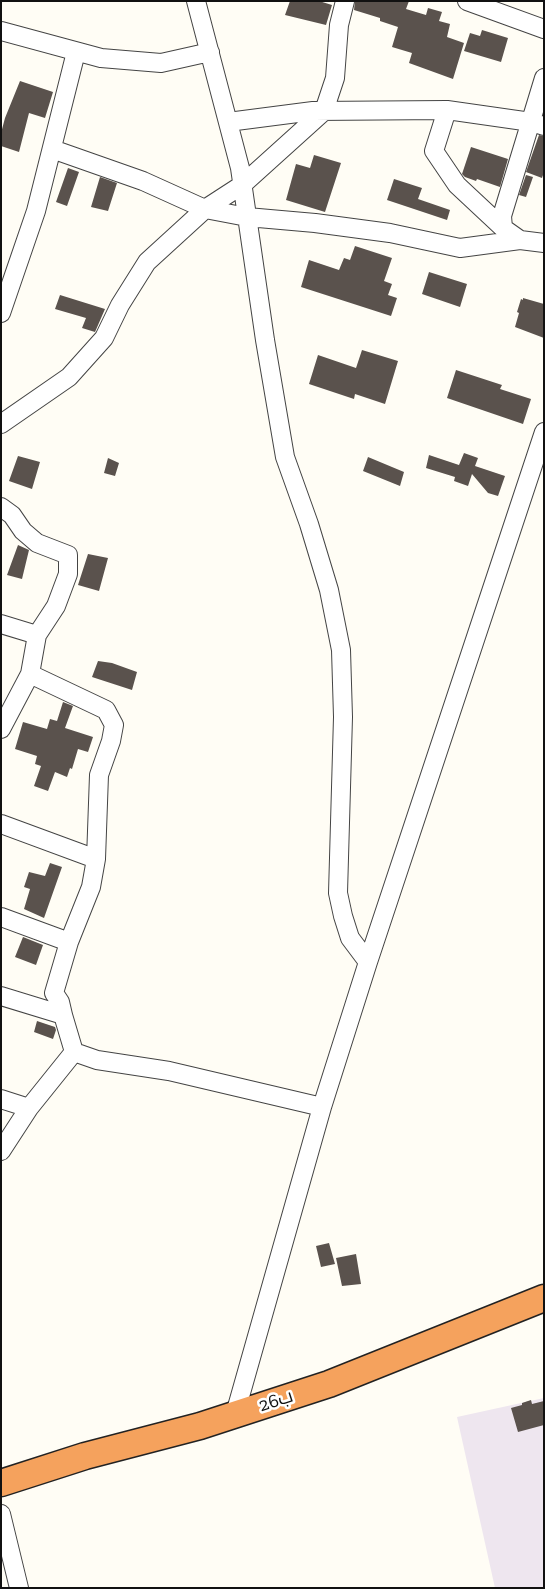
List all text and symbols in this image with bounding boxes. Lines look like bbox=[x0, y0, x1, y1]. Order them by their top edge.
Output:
street label: 26ب bbox=[256, 1385, 296, 1417]

